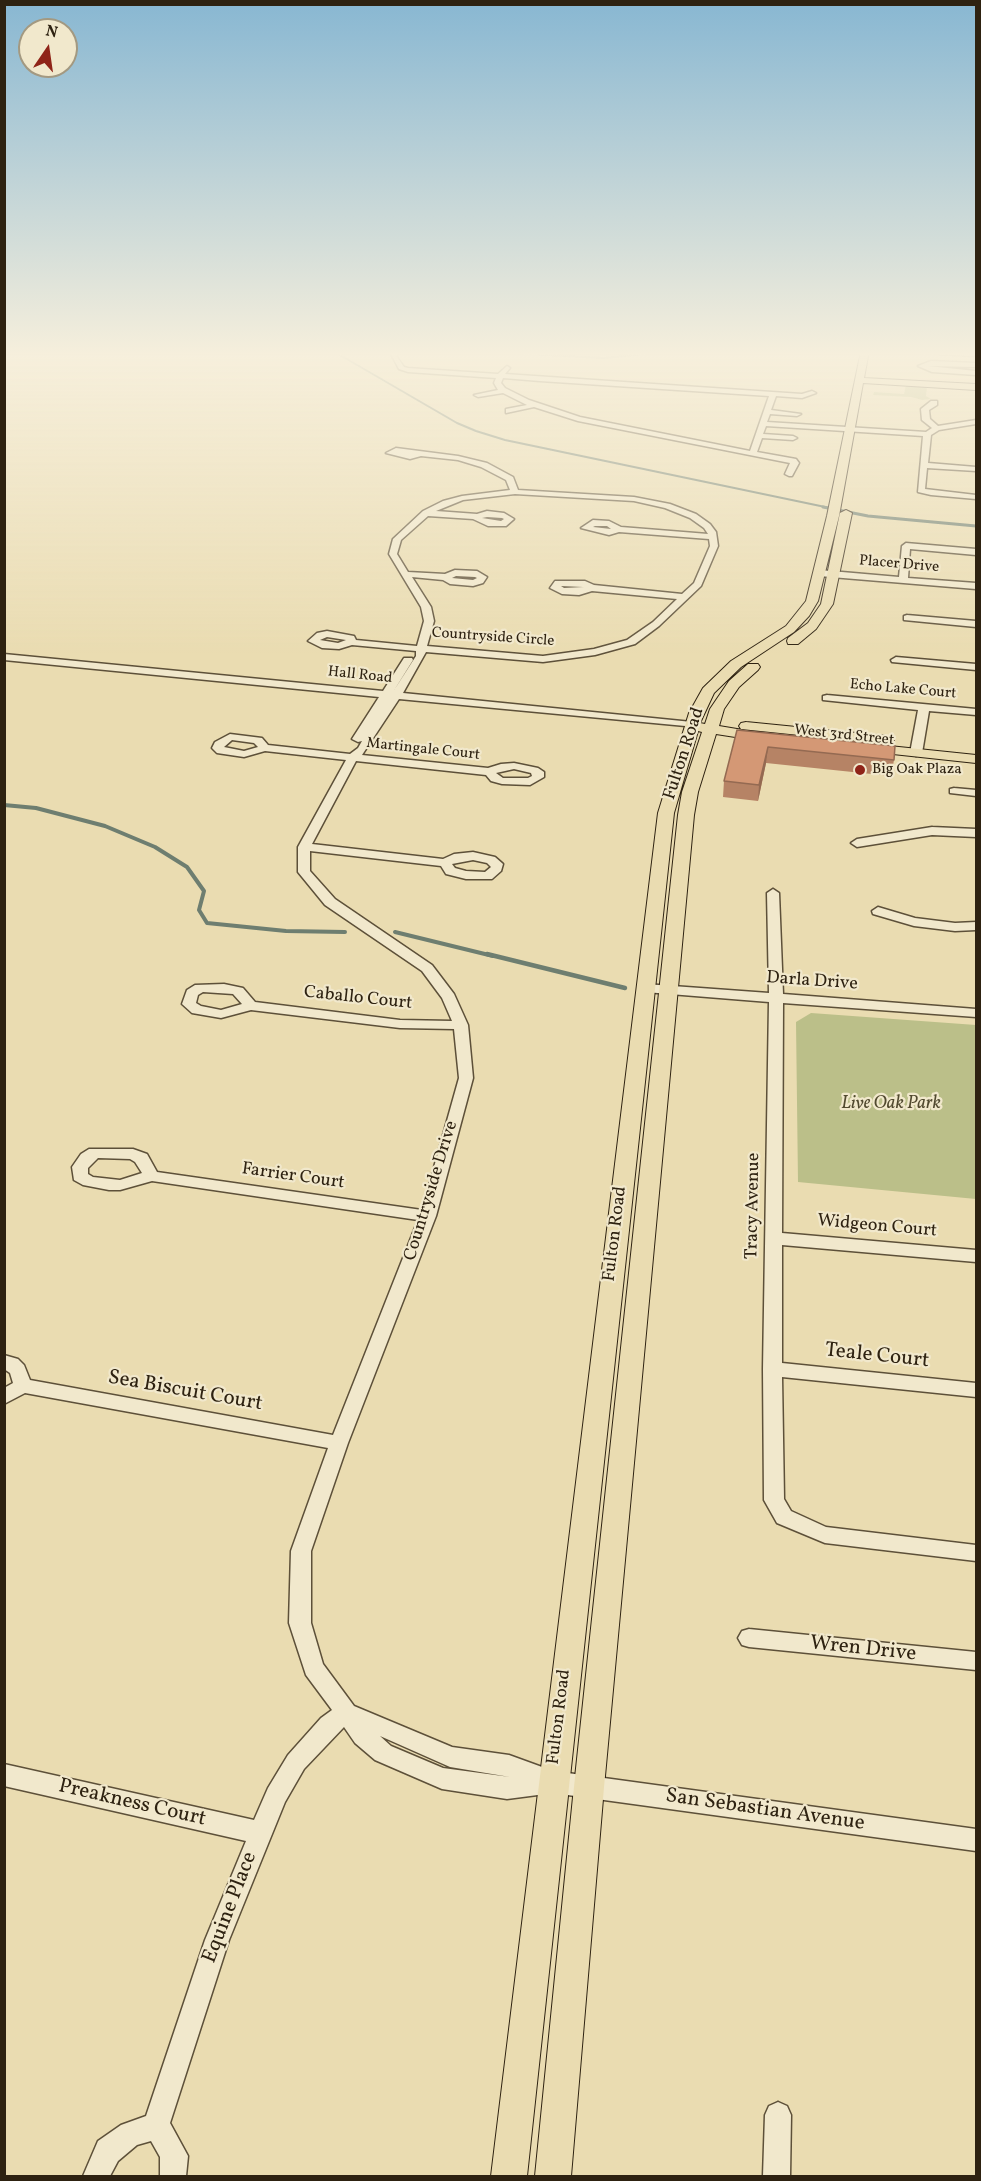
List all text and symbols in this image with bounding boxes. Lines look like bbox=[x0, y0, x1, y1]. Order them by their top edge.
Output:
north arrow bbox=[18, 18, 78, 78]
text: N bbox=[43, 20, 60, 44]
street label: Placer Drive bbox=[858, 553, 940, 577]
street label: Countryside Circle bbox=[431, 625, 555, 651]
street label: Hall Road bbox=[327, 664, 393, 688]
street label: Echo Lake Court bbox=[849, 676, 957, 704]
street label: Fulton Road bbox=[660, 705, 710, 803]
street label: West 3rd Street bbox=[793, 722, 895, 750]
street label: Martingale Court bbox=[365, 735, 481, 765]
place label: Big Oak Plaza bbox=[872, 761, 962, 779]
marker: Big Oak Plaza bbox=[853, 763, 867, 777]
street label: Darla Drive bbox=[766, 968, 858, 996]
street label: Caballo Court bbox=[303, 983, 413, 1015]
park label: Live Oak Park bbox=[841, 1094, 941, 1116]
street label: Countryside Drive bbox=[400, 1118, 464, 1264]
street label: Tracy Avenue bbox=[742, 1153, 766, 1259]
street label: Farrier Court bbox=[240, 1159, 346, 1195]
street label: Fulton Road bbox=[599, 1185, 633, 1283]
street label: Widgeon Court bbox=[816, 1211, 938, 1243]
street label: Teale Court bbox=[824, 1339, 930, 1375]
street label: Sea Biscuit Court bbox=[106, 1366, 264, 1418]
street label: Wren Drive bbox=[809, 1632, 917, 1668]
street label: Fulton Road bbox=[543, 1668, 577, 1766]
street label: Preakness Court bbox=[56, 1775, 208, 1833]
street label: San Sebastian Avenue bbox=[664, 1785, 866, 1837]
street label: Equine Place bbox=[198, 1849, 264, 1967]

